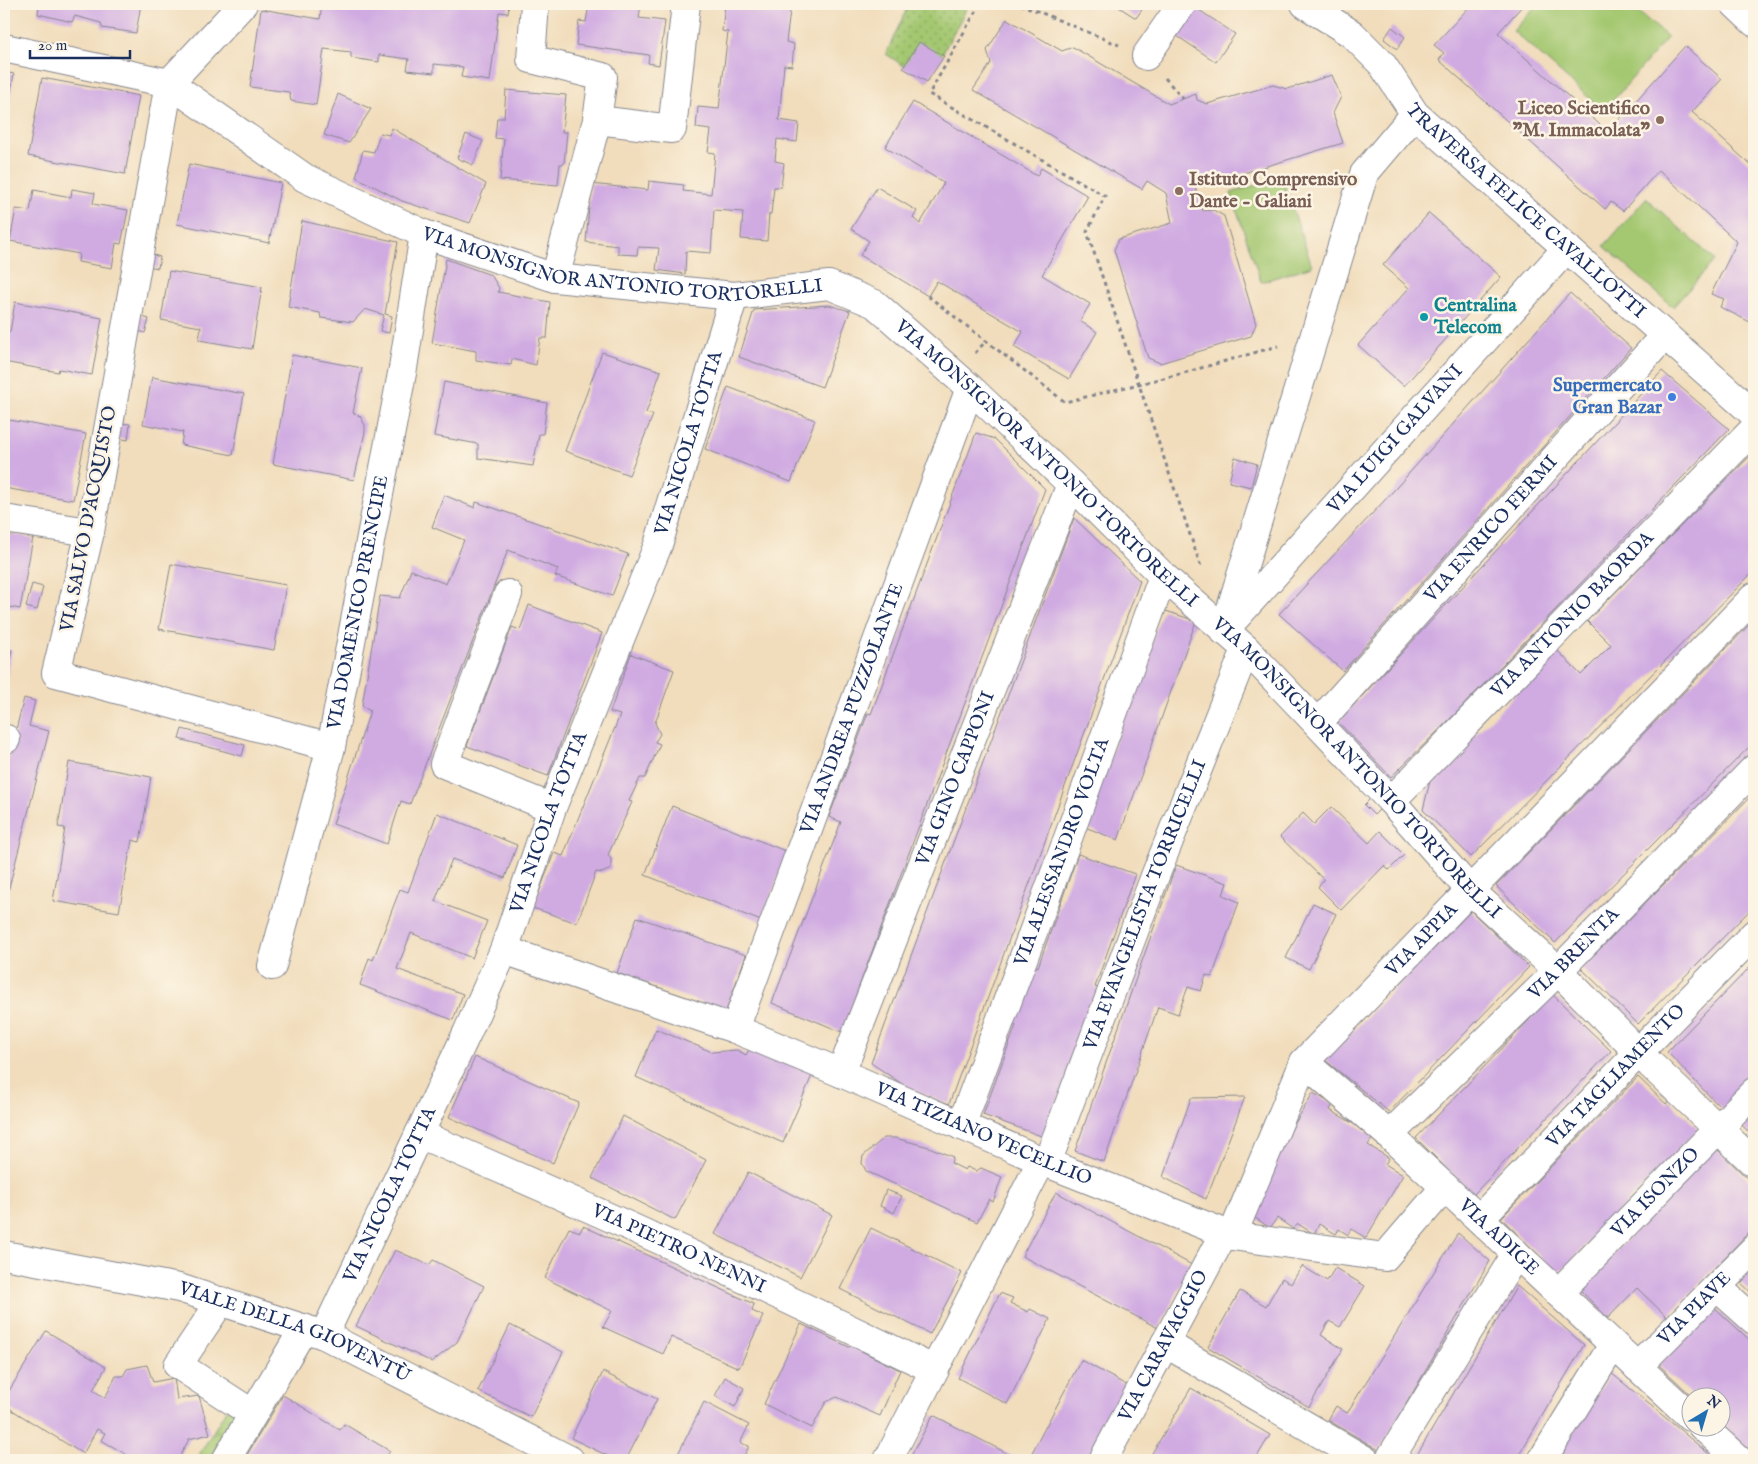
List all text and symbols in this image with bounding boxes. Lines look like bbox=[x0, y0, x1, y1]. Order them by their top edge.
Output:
scale bar bbox=[30, 28, 130, 60]
text: 20 m bbox=[38, 36, 68, 55]
place label: Liceo Scientifico "M. Immacolata" bbox=[1513, 97, 1651, 143]
street label: TRAVERSA FELICE CAVALLOTTI bbox=[1400, 99, 1650, 324]
marker: Liceo Scientifico "M. Immacolata" bbox=[1654, 114, 1666, 126]
place label: Istituto Comprensivo Dante - Galiani bbox=[1189, 168, 1357, 214]
marker: Istituto Comprensivo Dante - Galiani bbox=[1173, 185, 1185, 197]
street label: VIA MONSIGNOR ANTONIO TORTORELLI bbox=[418, 222, 824, 308]
place label: Centralina Telecom bbox=[1433, 294, 1517, 340]
marker: Centralina Telecom bbox=[1418, 311, 1430, 323]
street label: VIA MONSIGNOR ANTONIO TORTORELLI bbox=[889, 314, 1203, 613]
street label: VIA NICOLA TOTTA bbox=[649, 347, 729, 539]
street label: VIA LUIGI GALVANI bbox=[1322, 360, 1469, 520]
place label: Supermercato Gran Bazar bbox=[1553, 374, 1663, 420]
marker: Supermercato Gran Bazar bbox=[1666, 391, 1678, 403]
street label: VIA SALVO D'ACQUISTO bbox=[55, 404, 123, 635]
street label: VIA ENRICO FERMI bbox=[1419, 451, 1563, 608]
street label: VIA DOMENICO PRENCIPE bbox=[322, 473, 394, 732]
street label: VIA ANTONIO BAORDA bbox=[1485, 526, 1660, 704]
street label: VIA ANDREA PUZZOLANTE bbox=[795, 580, 909, 839]
street label: VIA MONSIGNOR ANTONIO TORTORELLI bbox=[1206, 612, 1506, 924]
street label: VIA GINO CAPPONI bbox=[911, 688, 1001, 870]
street label: VIA NICOLA TOTTA bbox=[505, 727, 594, 918]
street label: VIA ALESSANDRO VOLTA bbox=[1009, 734, 1116, 971]
street label: VIA EVANGELISTA TORRICELLI bbox=[1078, 756, 1212, 1055]
street label: VIA APPIA bbox=[1380, 897, 1464, 983]
street label: VIA BRENTA bbox=[1523, 902, 1626, 1006]
street label: VIA TAGLIAMENTO bbox=[1541, 999, 1691, 1154]
street label: VIA TIZIANO VECELLIO bbox=[871, 1077, 1095, 1191]
street label: VIA NICOLA TOTTA bbox=[338, 1102, 443, 1288]
street label: VIA ISONZO bbox=[1606, 1142, 1705, 1244]
street label: VIA ADIGE bbox=[1452, 1193, 1544, 1281]
street label: VIA PIETRO NENNI bbox=[587, 1199, 769, 1299]
street label: VIA CARAVAGGIO bbox=[1113, 1266, 1214, 1427]
street label: VIA PIAVE bbox=[1652, 1267, 1736, 1351]
street label: VIALE DELLA GIOVENTÙ bbox=[175, 1276, 415, 1389]
north arrow bbox=[1680, 1386, 1730, 1436]
text: N bbox=[1702, 1391, 1724, 1413]

